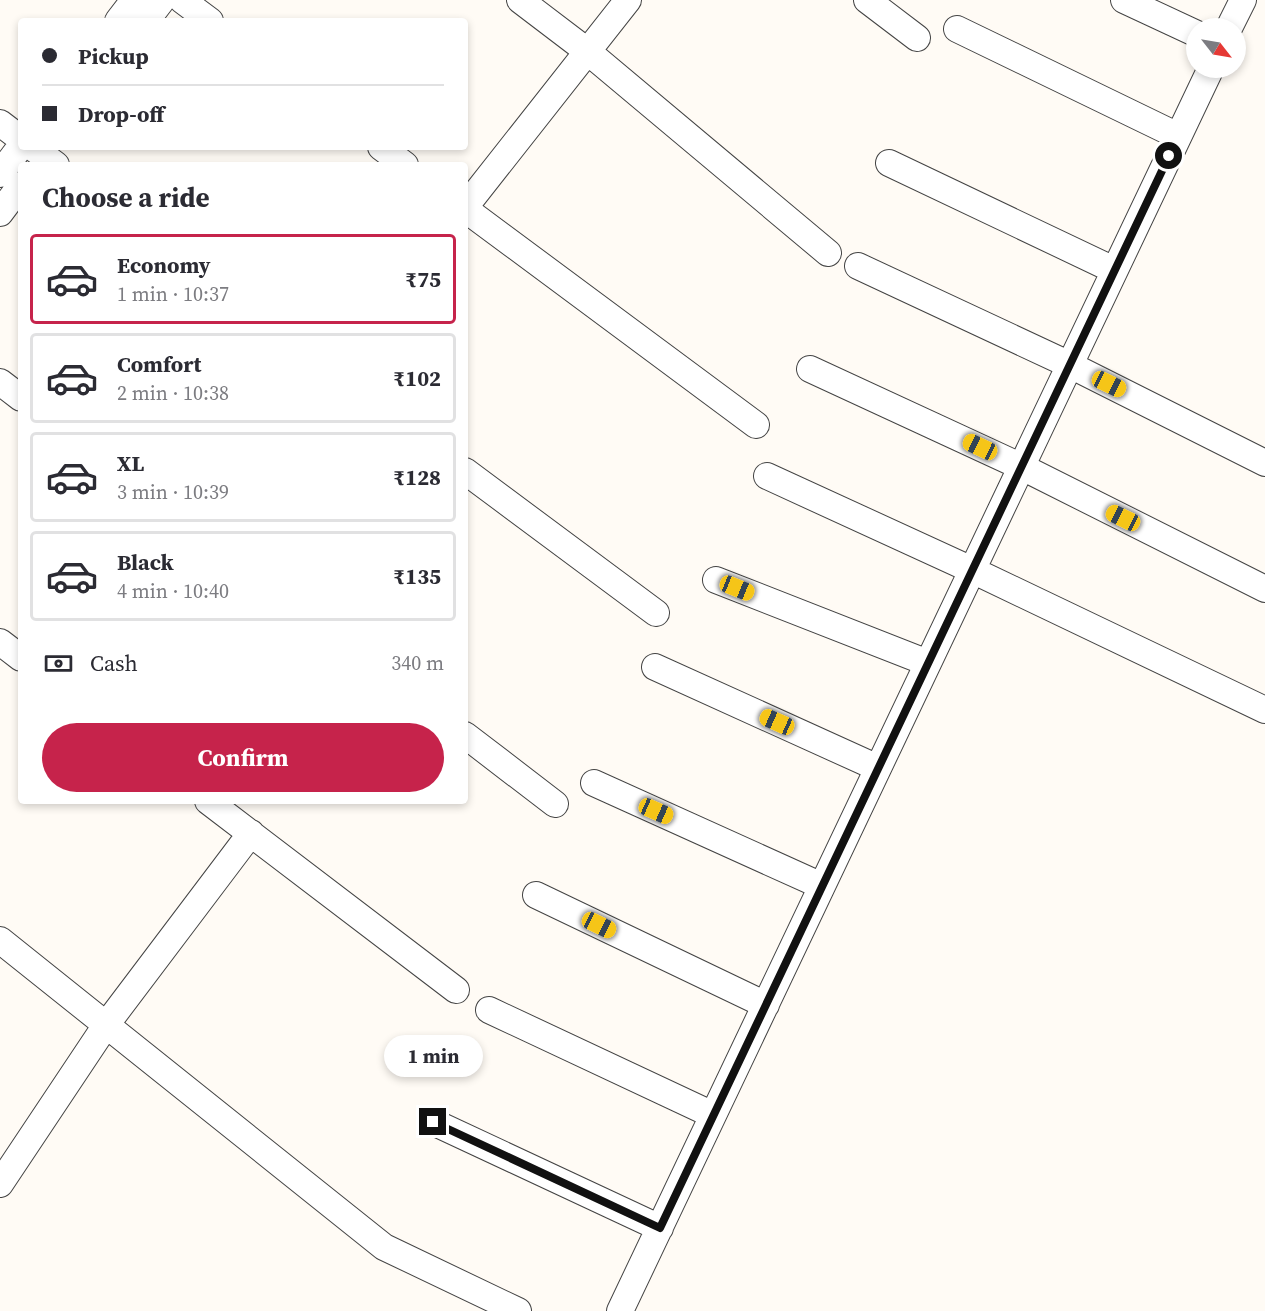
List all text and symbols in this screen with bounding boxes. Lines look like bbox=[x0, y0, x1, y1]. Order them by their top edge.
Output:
north arrow bbox=[1186, 18, 1246, 78]
map controls bbox=[1186, 18, 1246, 78]
text: Pickup bbox=[78, 41, 149, 71]
text: Drop-off bbox=[78, 99, 164, 129]
route start bbox=[1155, 142, 1182, 169]
text: Choose a ride bbox=[42, 179, 210, 216]
text: Economy bbox=[117, 250, 211, 280]
icon: car bbox=[45, 252, 99, 306]
text: ₹75 bbox=[405, 264, 441, 294]
text: 1 min · 10:37 bbox=[117, 280, 229, 308]
text: Comfort bbox=[117, 349, 201, 379]
icon: car bbox=[45, 351, 99, 405]
text: ₹102 bbox=[393, 363, 441, 393]
car bbox=[1089, 368, 1129, 400]
text: 2 min · 10:38 bbox=[117, 379, 229, 407]
car bbox=[960, 431, 1000, 463]
text: XL bbox=[117, 448, 144, 478]
icon: car bbox=[45, 450, 99, 504]
text: ₹128 bbox=[393, 462, 441, 492]
text: 3 min · 10:39 bbox=[117, 478, 229, 506]
car bbox=[1103, 502, 1143, 534]
text: Black bbox=[117, 547, 174, 577]
icon: car bbox=[45, 549, 99, 603]
text: ₹135 bbox=[393, 561, 441, 591]
car bbox=[717, 573, 757, 603]
text: 4 min · 10:40 bbox=[117, 577, 229, 605]
icon: cash bbox=[42, 647, 75, 680]
text: Cash bbox=[90, 648, 138, 678]
text: 340 m bbox=[391, 649, 444, 677]
car bbox=[757, 706, 797, 738]
button: Confirm bbox=[42, 723, 444, 792]
car bbox=[636, 795, 676, 827]
car bbox=[579, 909, 619, 941]
callout: 1 min bbox=[384, 1035, 482, 1077]
text: 1 min bbox=[408, 1042, 459, 1070]
route end bbox=[419, 1108, 446, 1135]

